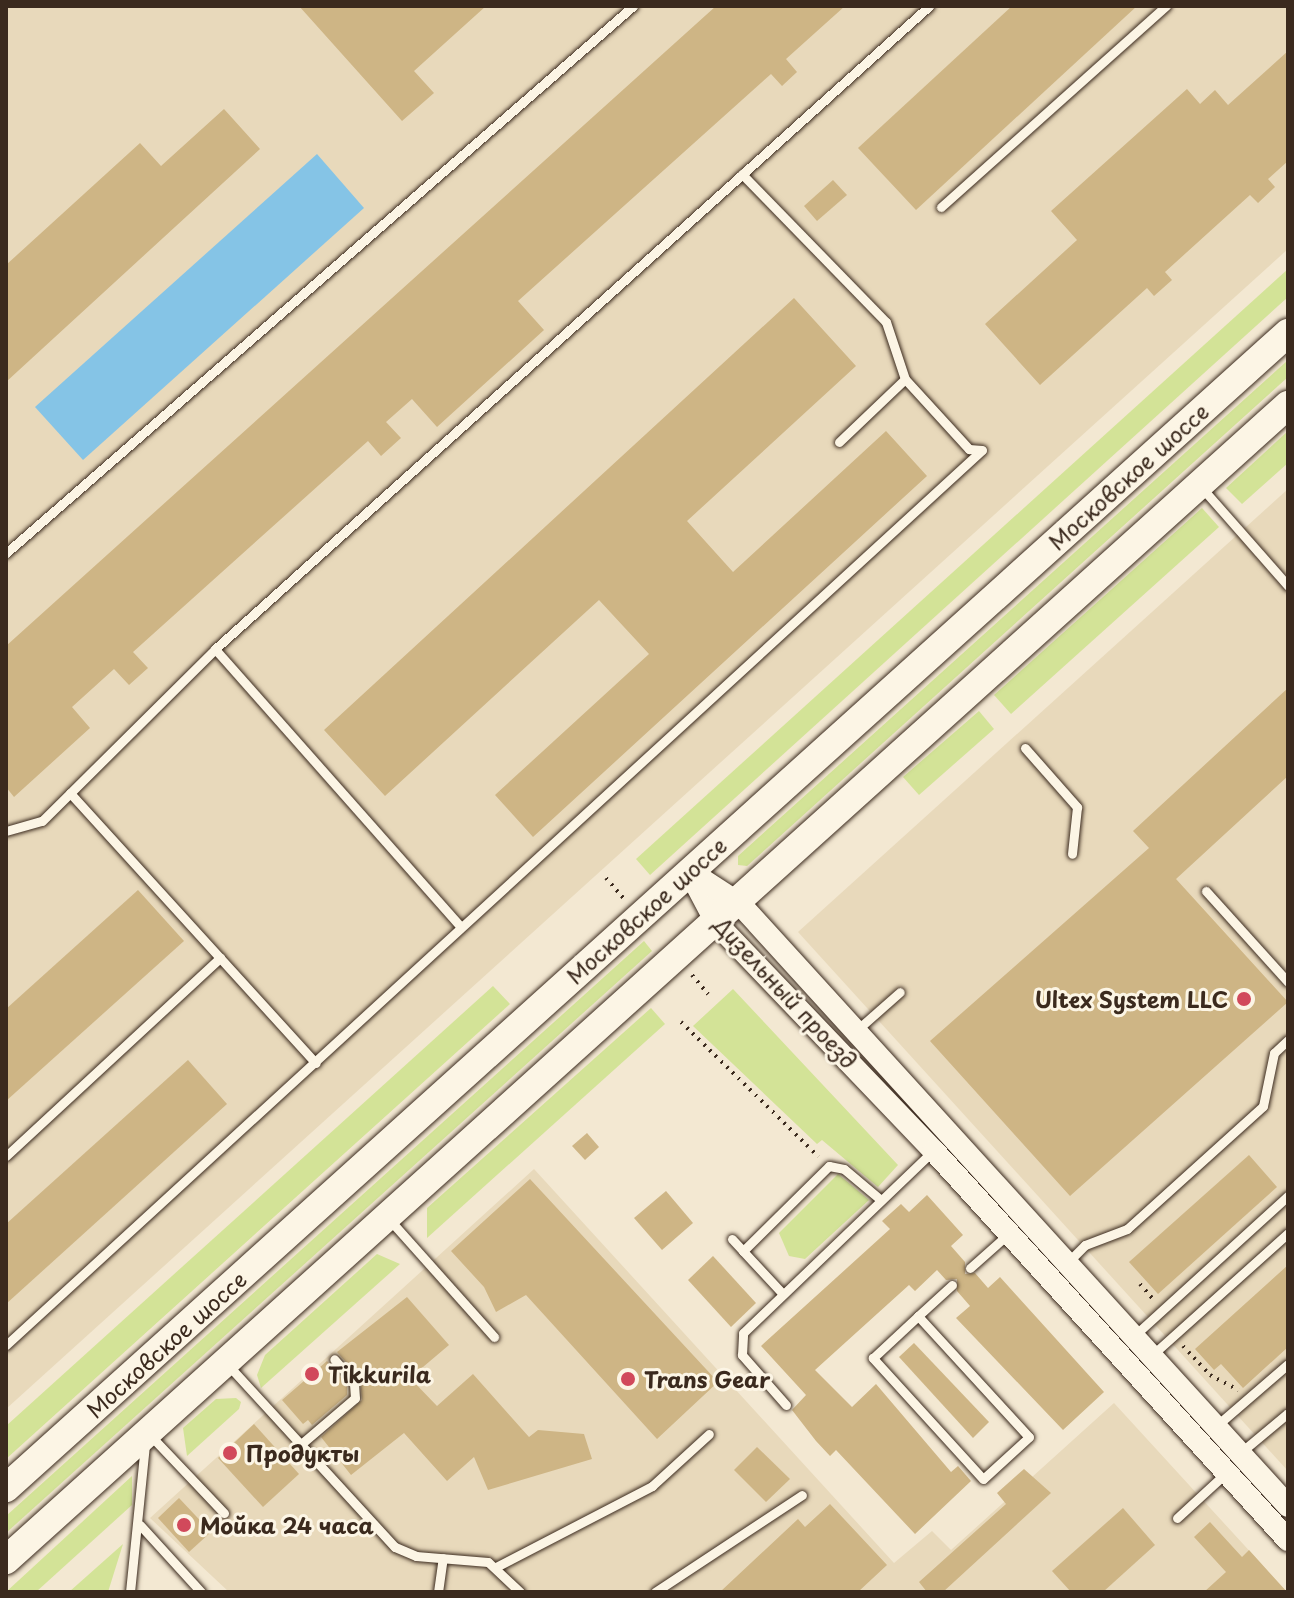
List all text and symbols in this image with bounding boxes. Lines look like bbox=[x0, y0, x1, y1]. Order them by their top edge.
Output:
street label: Московское шоссе bbox=[1043, 397, 1213, 555]
street label: Московское шоссе bbox=[561, 831, 731, 989]
street label: Дизельный проезд bbox=[709, 911, 863, 1073]
place label: Ultex System LLC bbox=[1034, 986, 1228, 1012]
marker: Ultex System LLC bbox=[1235, 990, 1253, 1008]
street label: Московское шоссе bbox=[81, 1265, 251, 1423]
place label: Tikkurila bbox=[328, 1361, 431, 1387]
marker: Tikkurila bbox=[303, 1365, 321, 1383]
place label: Trans Gear bbox=[644, 1366, 769, 1392]
marker: Trans Gear bbox=[619, 1370, 637, 1388]
place label: Продукты bbox=[246, 1440, 359, 1466]
marker: Продукты bbox=[221, 1444, 239, 1462]
place label: Мойка 24 часа bbox=[200, 1512, 375, 1538]
marker: Мойка 24 часа bbox=[175, 1516, 193, 1534]

